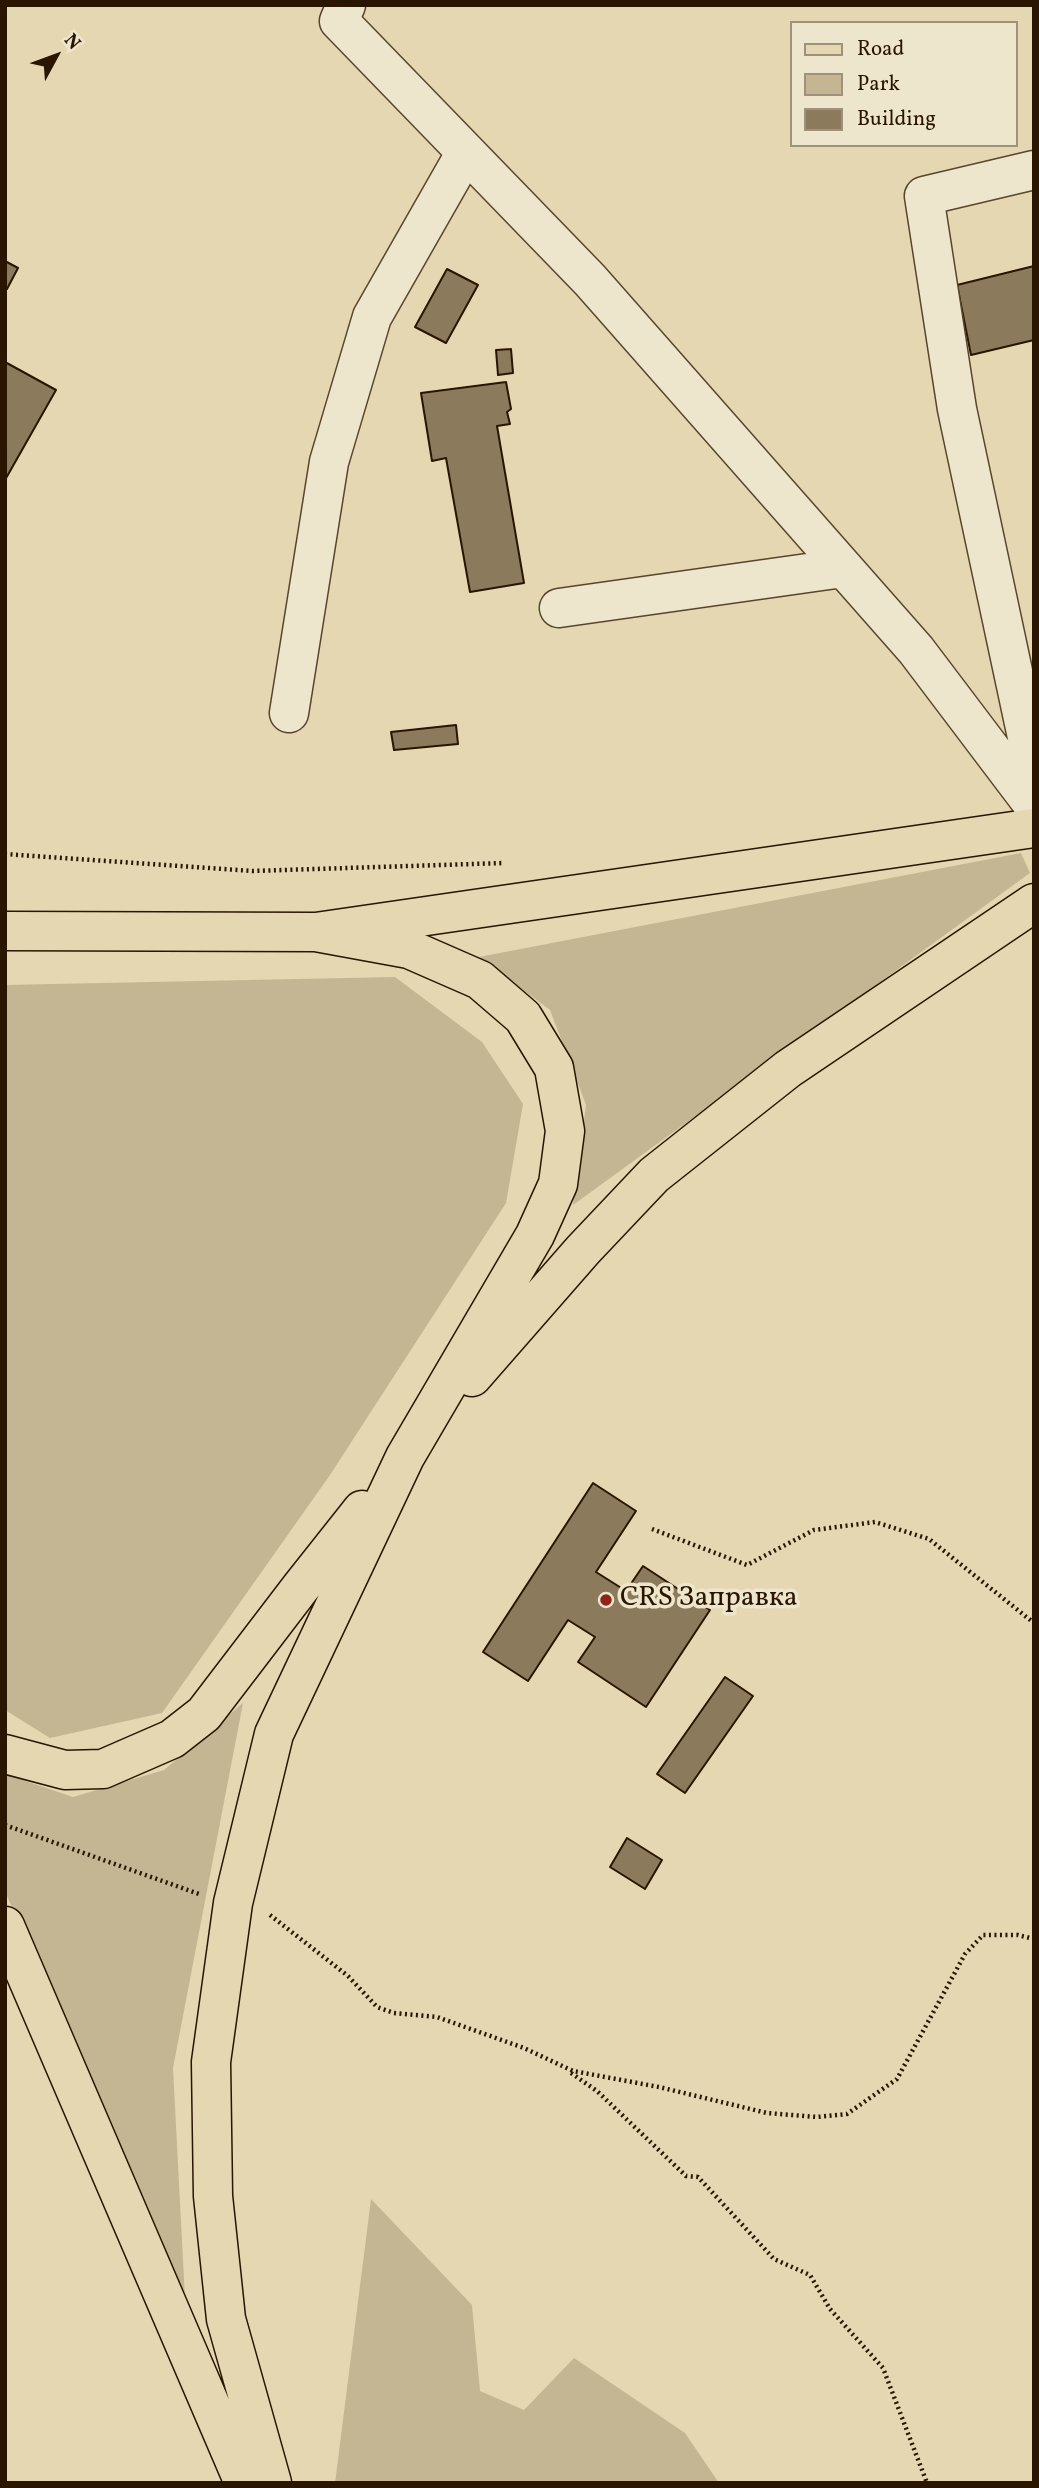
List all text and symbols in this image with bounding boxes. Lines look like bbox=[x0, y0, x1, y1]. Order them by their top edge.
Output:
north arrow bbox=[21, 21, 91, 91]
legend bbox=[790, 21, 1018, 147]
text: N bbox=[58, 28, 86, 56]
text: Road bbox=[857, 35, 904, 64]
text: Park bbox=[857, 70, 900, 99]
text: Building bbox=[857, 105, 936, 134]
place label: CRS Заправка bbox=[620, 1583, 798, 1617]
marker: CRS Заправка bbox=[598, 1592, 614, 1608]

